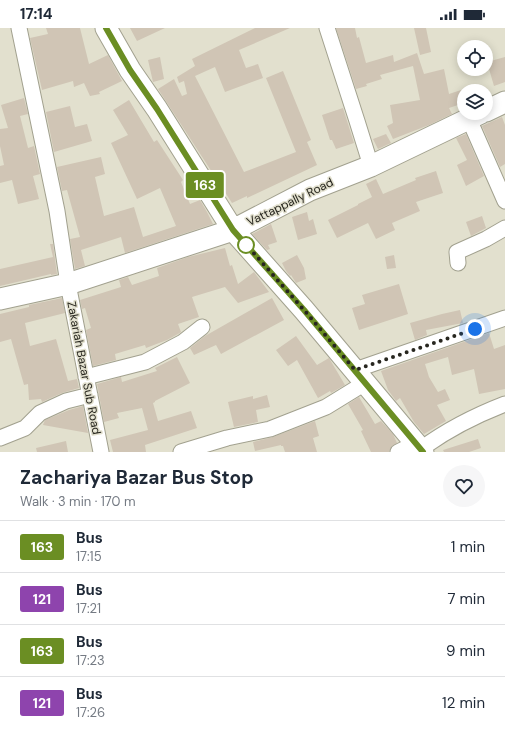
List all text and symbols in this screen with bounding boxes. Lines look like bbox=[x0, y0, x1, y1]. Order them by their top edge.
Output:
text: 17:14 bbox=[20, 4, 53, 24]
map controls bbox=[457, 40, 493, 120]
button: locate bbox=[457, 40, 493, 76]
button: layers bbox=[457, 84, 493, 120]
line badge: 163 bbox=[182, 172, 228, 198]
street label: Vattappally Road bbox=[244, 174, 336, 230]
text: 163 bbox=[194, 176, 216, 194]
unlabelled marker bbox=[237, 236, 255, 254]
street label: Zakariah Bazar Sub Road bbox=[63, 300, 105, 436]
your location bbox=[465, 319, 485, 339]
text: Zachariya Bazar Bus Stop bbox=[20, 465, 254, 490]
button: heart bbox=[443, 465, 485, 507]
text: Walk · 3 min · 170 m bbox=[20, 493, 136, 510]
text: Bus bbox=[76, 528, 103, 548]
text: 1 min bbox=[451, 537, 485, 557]
text: 163 bbox=[31, 538, 53, 556]
text: 17:15 bbox=[76, 548, 102, 565]
text: Bus bbox=[76, 580, 103, 600]
text: 7 min bbox=[447, 589, 485, 609]
text: 121 bbox=[33, 590, 51, 608]
text: 17:21 bbox=[76, 600, 101, 617]
text: Bus bbox=[76, 632, 103, 652]
text: 9 min bbox=[446, 641, 485, 661]
text: 163 bbox=[31, 642, 53, 660]
text: 17:23 bbox=[76, 652, 105, 669]
text: Bus bbox=[76, 684, 103, 704]
text: 12 min bbox=[442, 693, 485, 713]
text: 121 bbox=[33, 694, 51, 712]
text: 17:26 bbox=[76, 704, 105, 721]

